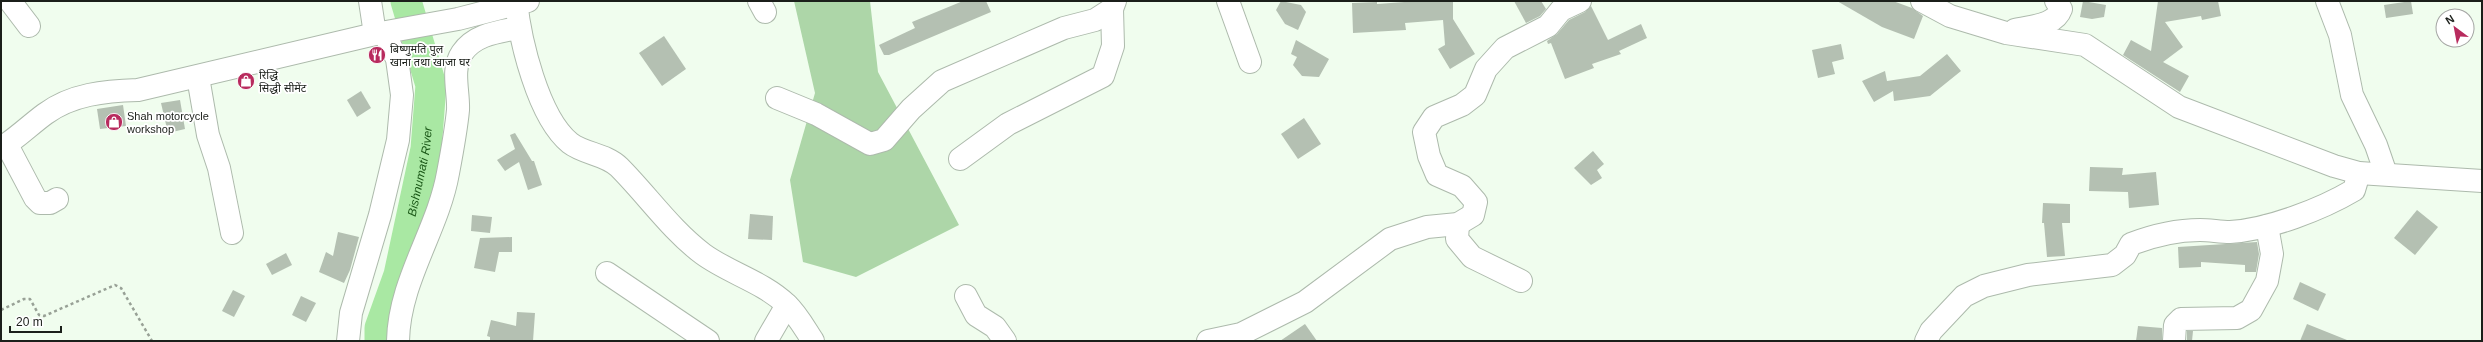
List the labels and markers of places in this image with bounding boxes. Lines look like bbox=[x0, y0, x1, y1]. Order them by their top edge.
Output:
place label: बिष्णुमति पुल खाना तथा खाजा घर bbox=[390, 43, 470, 68]
restaurant icon: बिष्णुमति पुल खाना तथा खाजा घर bbox=[367, 45, 387, 65]
place label: रिद्धि सिद्धी सीमेंट bbox=[259, 69, 307, 94]
shop icon: रिद्धि सिद्धी सीमेंट bbox=[236, 71, 256, 91]
place label: Shah motorcycle workshop bbox=[126, 110, 209, 135]
shop icon: Shah motorcycle workshop bbox=[104, 112, 124, 132]

